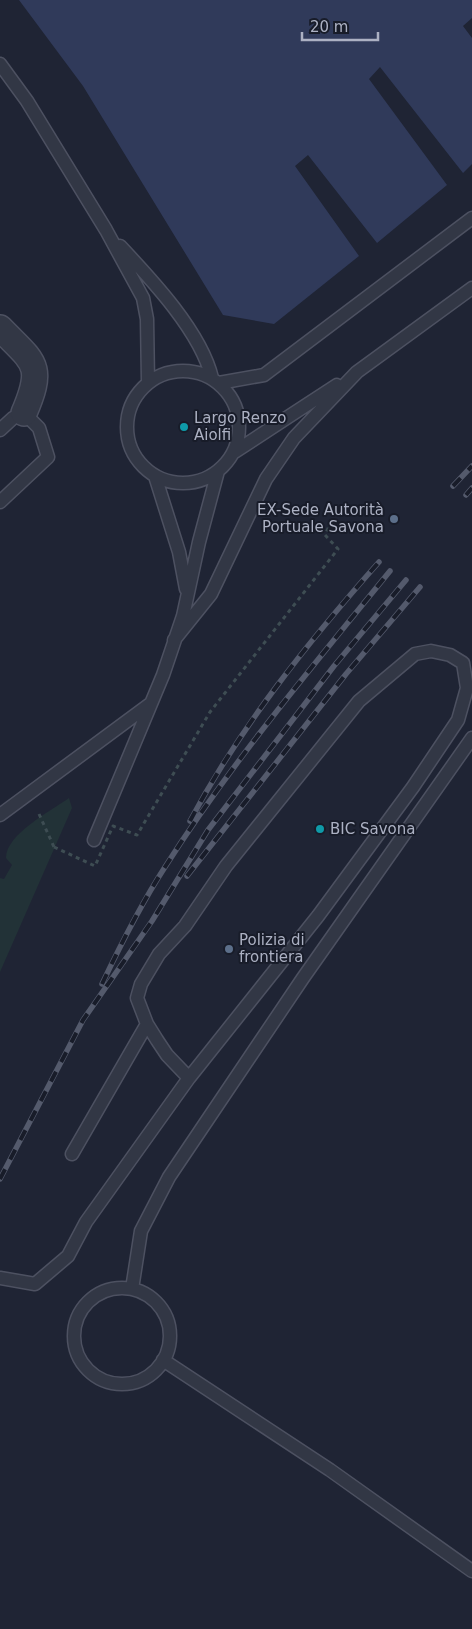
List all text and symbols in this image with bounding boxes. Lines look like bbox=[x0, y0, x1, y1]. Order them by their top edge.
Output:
scale bar bbox=[302, 10, 378, 42]
text: 20 m bbox=[310, 18, 348, 36]
place label: Largo Renzo Aiolfi bbox=[194, 409, 286, 444]
marker: Largo Renzo Aiolfi bbox=[178, 421, 190, 433]
place label: EX-Sede Autorità Portuale Savona bbox=[257, 501, 384, 536]
marker: EX-Sede Autorità Portuale Savona bbox=[388, 513, 400, 525]
place label: BIC Savona bbox=[330, 820, 415, 838]
marker: BIC Savona bbox=[314, 823, 326, 835]
place label: Polizia di frontiera bbox=[239, 931, 305, 966]
marker: Polizia di frontiera bbox=[223, 943, 235, 955]

